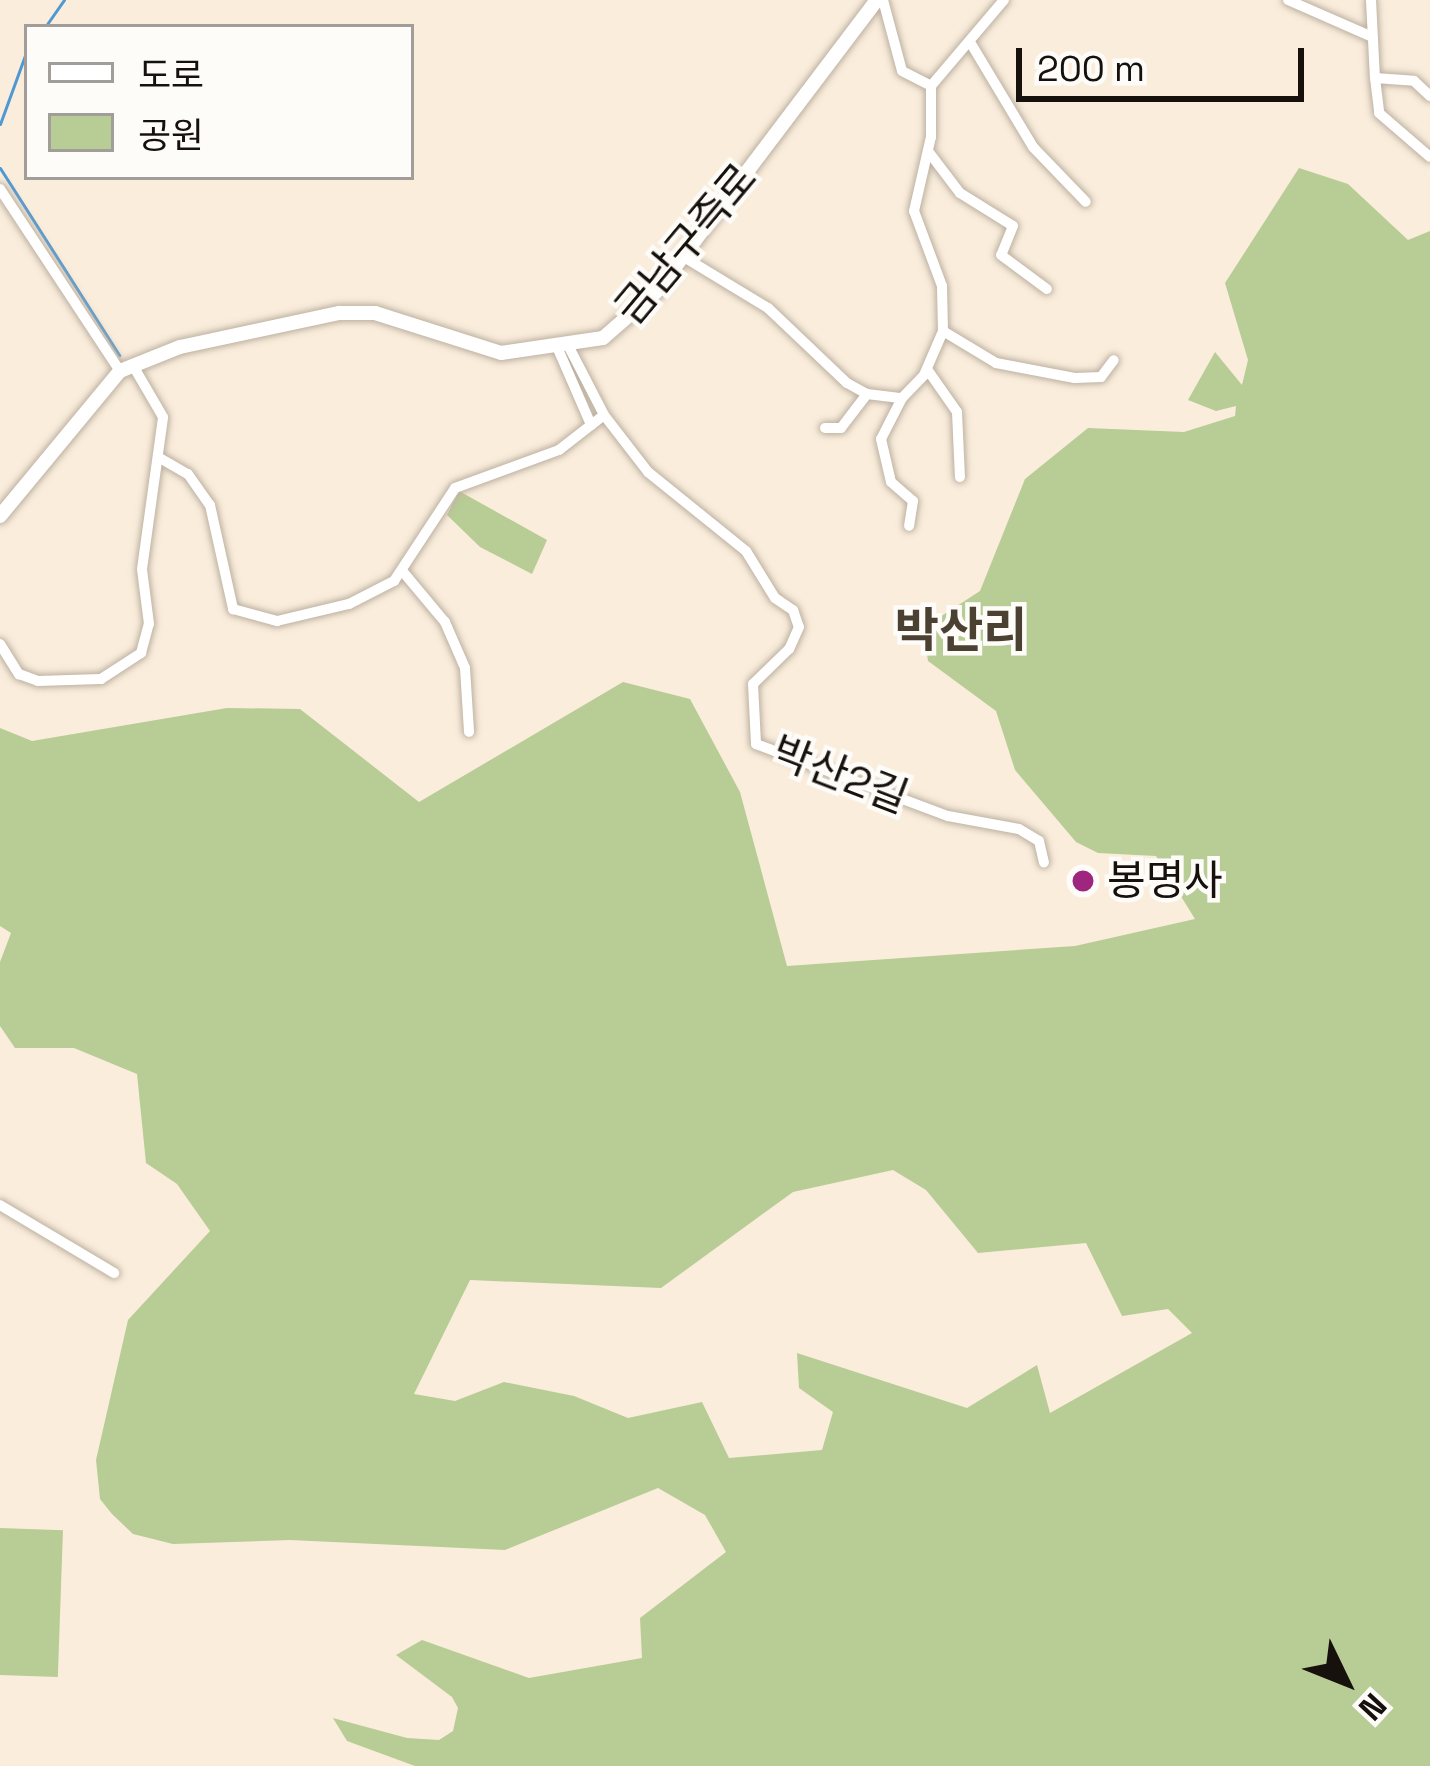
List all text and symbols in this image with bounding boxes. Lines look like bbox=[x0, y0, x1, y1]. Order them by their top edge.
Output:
legend bbox=[24, 24, 414, 180]
scale bar bbox=[1022, 24, 1310, 98]
text: 200 m bbox=[1037, 46, 1145, 92]
text: 도로 bbox=[138, 53, 204, 99]
text: 공원 bbox=[138, 113, 204, 159]
street label: 금남구즉로 bbox=[605, 154, 767, 334]
district label: 박산리 bbox=[895, 602, 1027, 660]
street label: 박산2길 bbox=[765, 726, 915, 824]
place label: 봉명사 bbox=[1107, 856, 1223, 906]
marker: 봉명사 bbox=[1070, 868, 1096, 894]
north arrow bbox=[1286, 1622, 1406, 1742]
text: N bbox=[1349, 1684, 1395, 1729]

